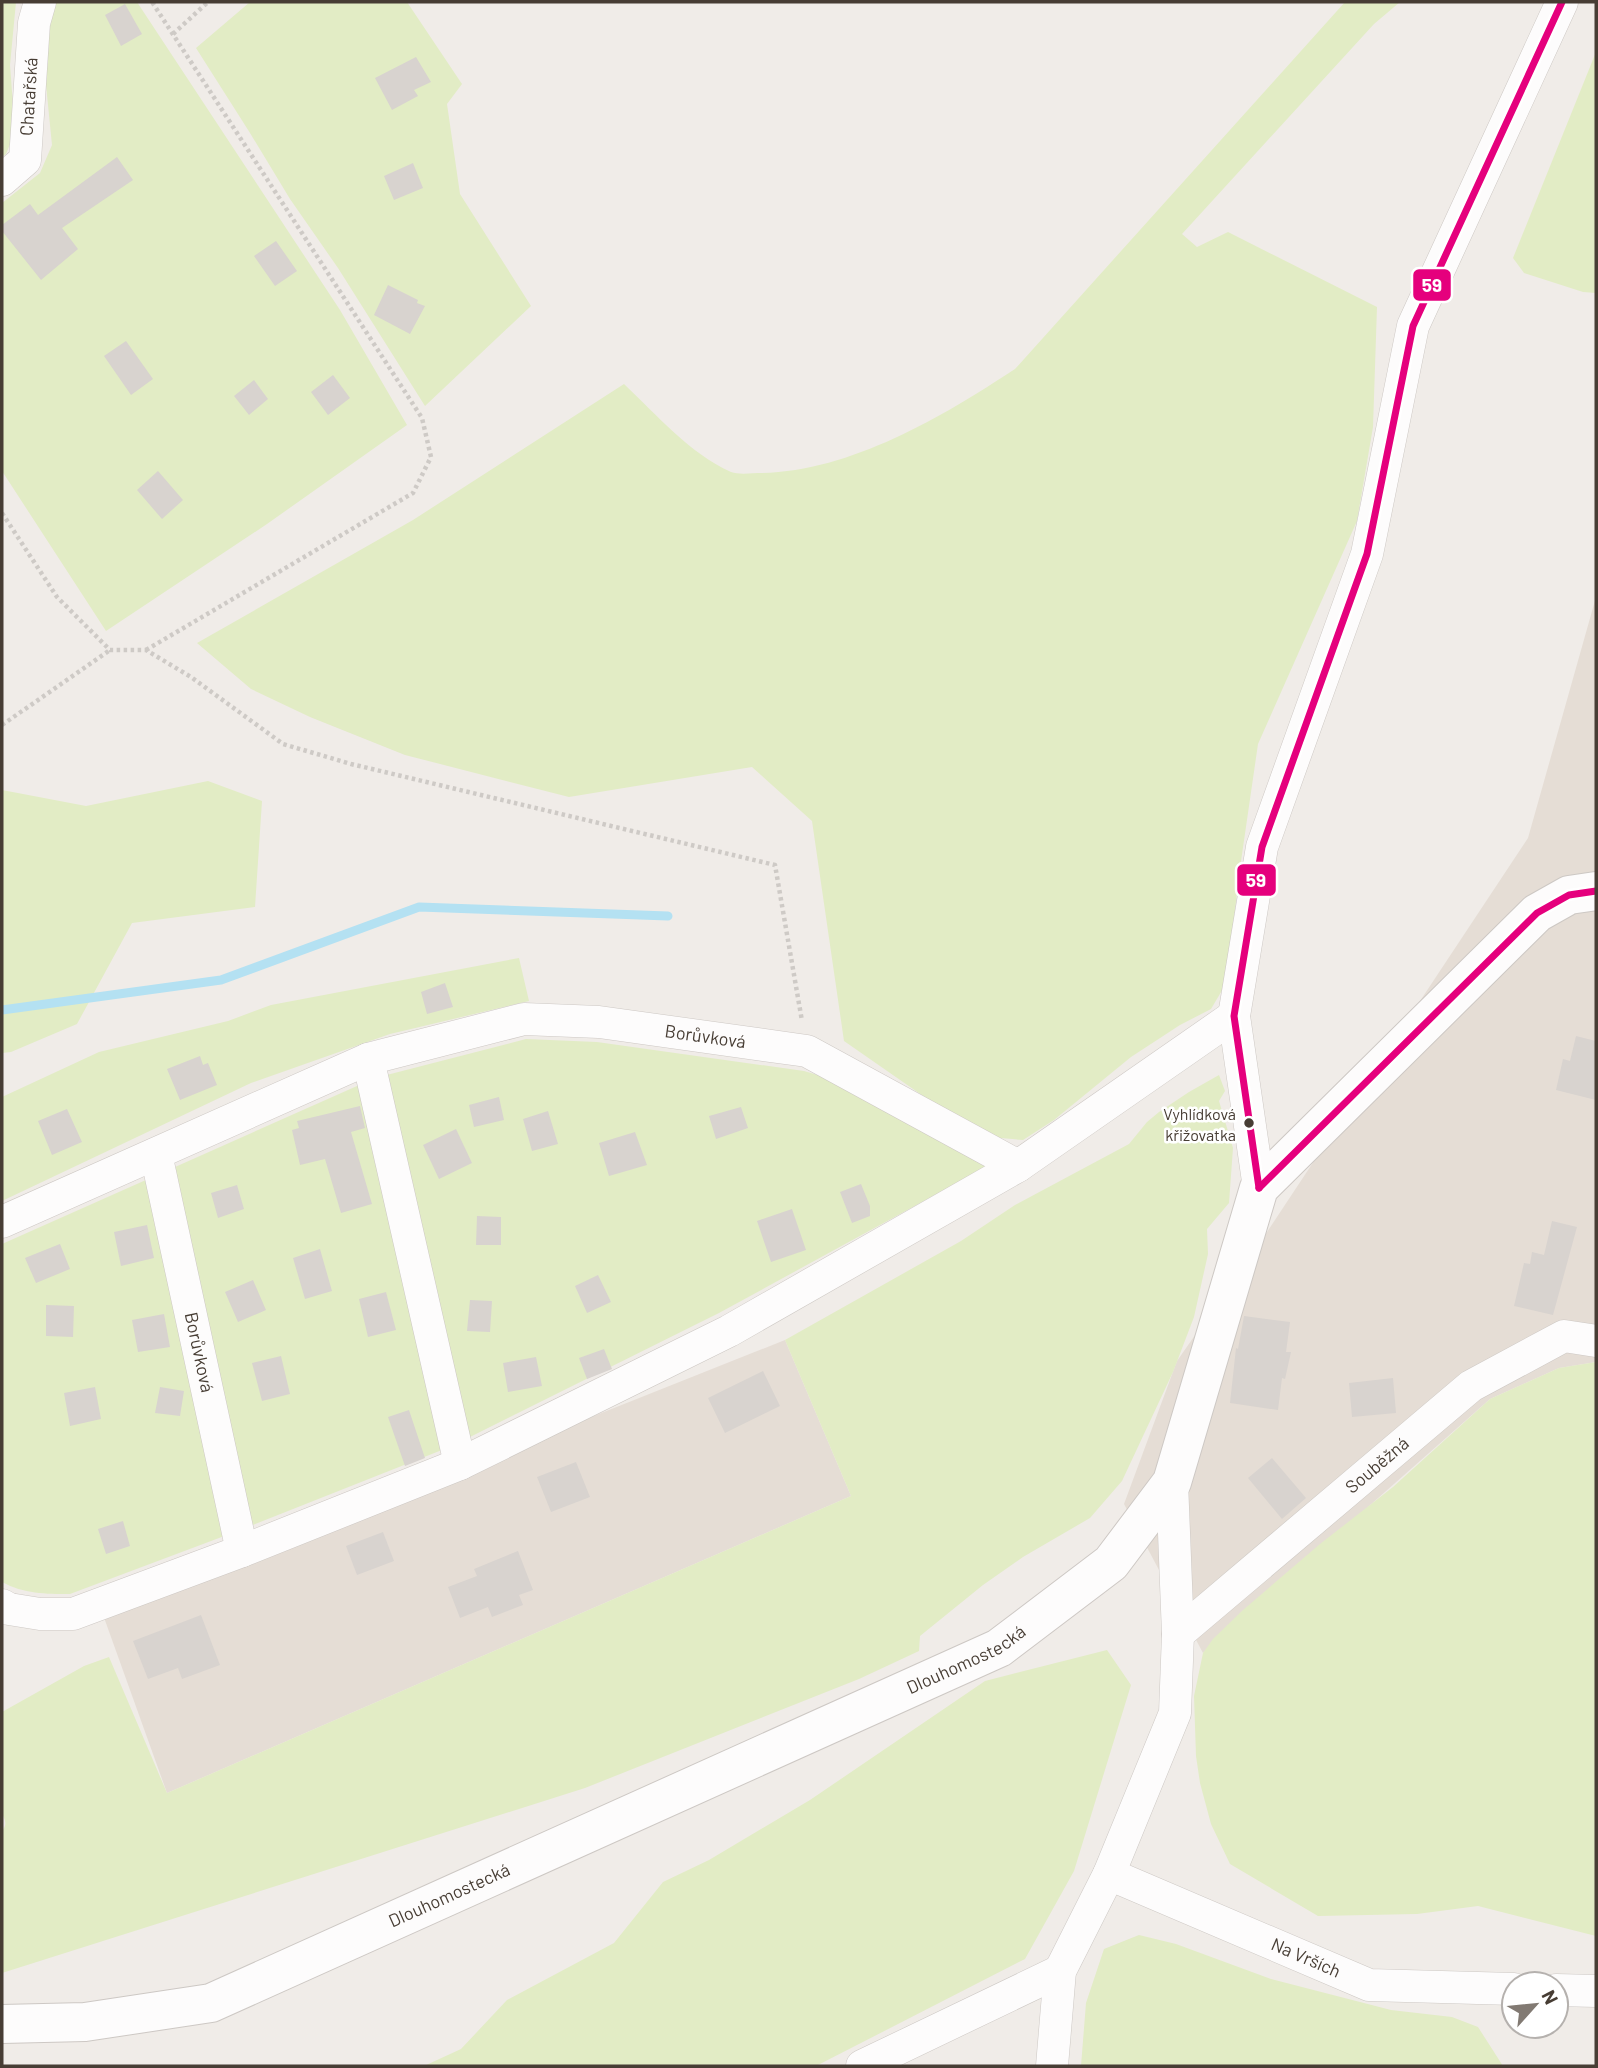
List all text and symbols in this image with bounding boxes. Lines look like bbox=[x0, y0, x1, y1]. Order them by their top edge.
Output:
street label: Chatařská bbox=[15, 57, 42, 137]
line badge: 59 bbox=[1412, 268, 1452, 302]
text: 59 bbox=[1422, 273, 1442, 296]
line badge: 59 bbox=[1236, 863, 1277, 897]
text: 59 bbox=[1246, 868, 1266, 891]
street label: Borůvková bbox=[663, 1019, 747, 1052]
place label: Vyhlídková křižovatka bbox=[1163, 1104, 1236, 1144]
marker: Vyhlídková křižovatka bbox=[1242, 1116, 1256, 1130]
street label: Borůvková bbox=[181, 1310, 219, 1394]
street label: Souběžná bbox=[1340, 1432, 1413, 1498]
street label: Dlouhomostecká bbox=[903, 1620, 1029, 1698]
street label: Dlouhomostecká bbox=[385, 1858, 513, 1932]
street label: Na Vrších bbox=[1268, 1933, 1344, 1982]
north arrow bbox=[1500, 1970, 1570, 2040]
text: N bbox=[1537, 1986, 1564, 2008]

